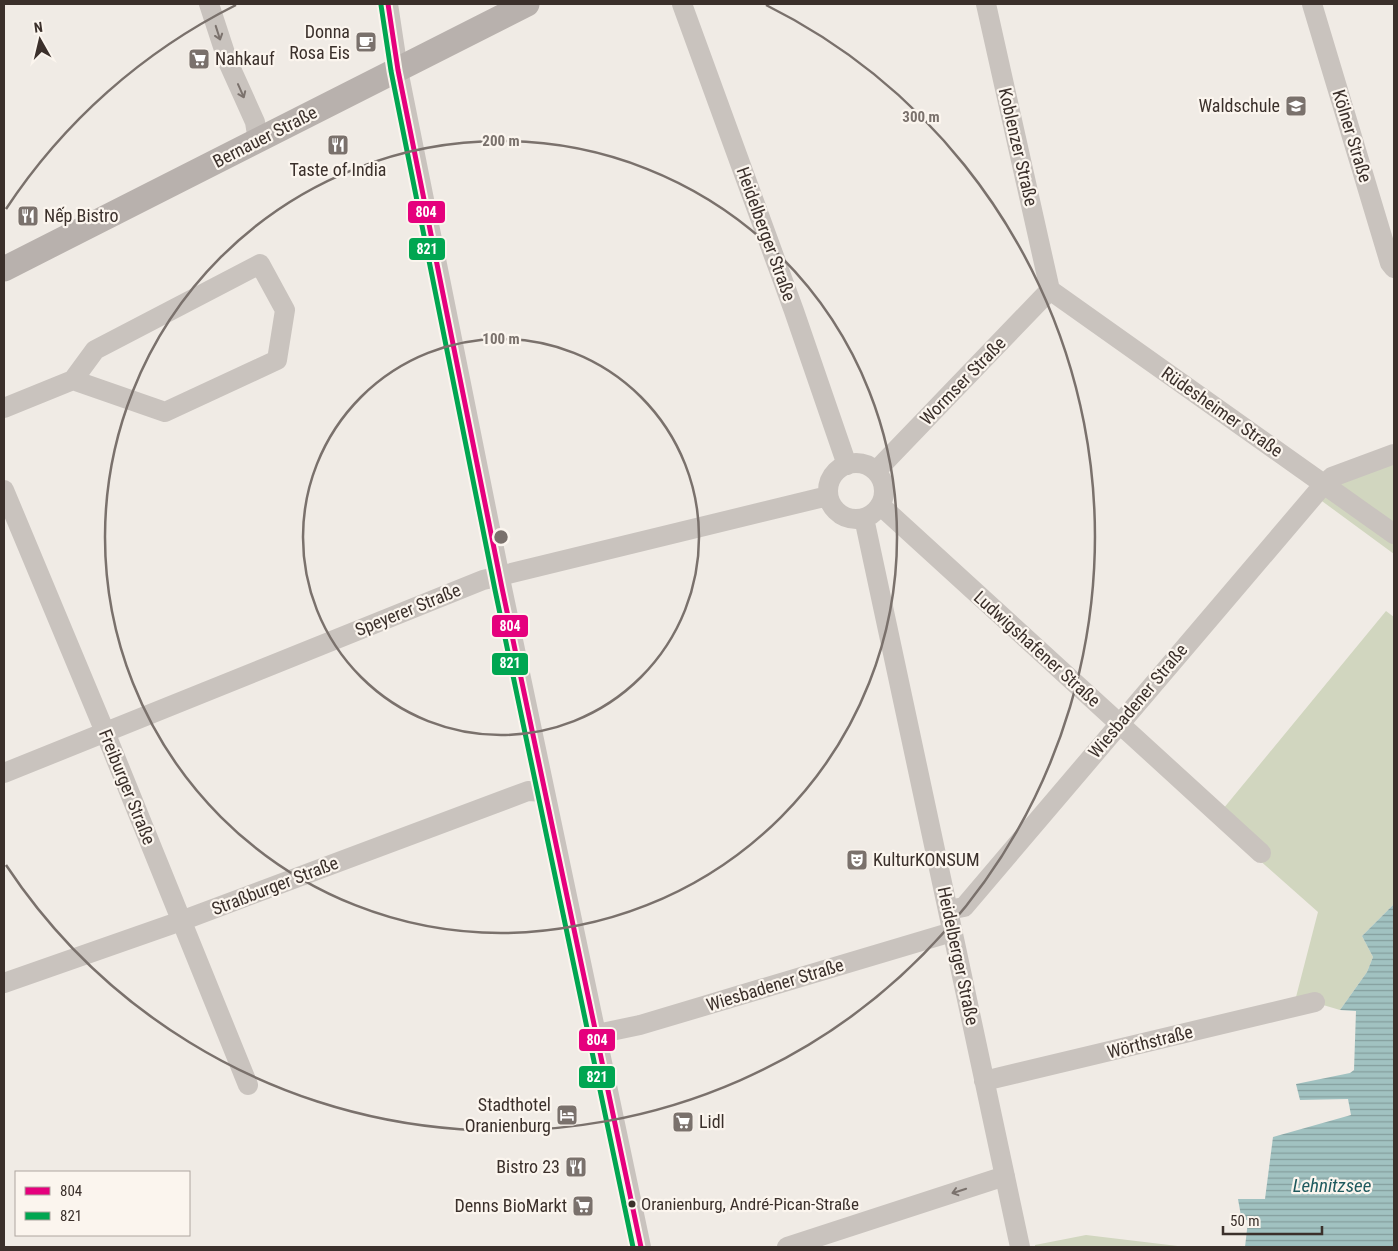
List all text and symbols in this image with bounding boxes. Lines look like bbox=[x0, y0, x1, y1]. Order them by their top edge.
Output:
north arrow bbox=[15, 15, 65, 65]
text: N bbox=[33, 19, 44, 36]
place label: Donna Rosa Eis bbox=[289, 21, 350, 63]
one-way arrow bbox=[214, 25, 224, 41]
cafe icon: Donna Rosa Eis bbox=[354, 30, 378, 54]
supermarket icon: Nahkauf bbox=[187, 47, 211, 71]
place label: Nahkauf bbox=[215, 48, 275, 69]
one-way arrow bbox=[237, 83, 246, 98]
street label: Koblenzer Straße bbox=[995, 86, 1042, 208]
street label: Kölner Straße bbox=[1328, 87, 1377, 185]
school or university icon: Waldschule bbox=[1284, 94, 1308, 118]
place label: Waldschule bbox=[1198, 95, 1280, 116]
street label: Bernauer Straße bbox=[209, 101, 320, 172]
text: 300 m bbox=[902, 108, 940, 126]
text: 200 m bbox=[482, 132, 520, 150]
restaurant icon: Taste of India bbox=[326, 133, 350, 157]
place label: Taste of India bbox=[290, 159, 386, 180]
street label: Heidelberger Straße bbox=[732, 164, 800, 304]
line badge: 804 bbox=[407, 200, 446, 224]
restaurant icon: Nếp Bistro bbox=[16, 204, 40, 228]
text: 804 bbox=[415, 204, 437, 220]
place label: Nếp Bistro bbox=[44, 205, 118, 226]
line badge: 821 bbox=[408, 237, 446, 261]
text: 821 bbox=[416, 241, 438, 257]
text: 100 m bbox=[482, 330, 520, 348]
street label: Wormser Straße bbox=[915, 332, 1010, 429]
street label: Rüdesheimer Straße bbox=[1158, 362, 1287, 461]
centre of rings bbox=[492, 528, 510, 546]
street label: Speyerer Straße bbox=[352, 579, 464, 640]
street label: Ludwigshafener Straße bbox=[970, 586, 1105, 711]
line badge: 804 bbox=[491, 614, 529, 638]
text: 804 bbox=[499, 618, 521, 634]
street label: Wiesbadener Straße bbox=[1084, 639, 1191, 762]
line badge: 821 bbox=[491, 652, 529, 676]
text: 821 bbox=[499, 655, 521, 671]
street label: Freiburger Straße bbox=[95, 726, 160, 847]
theatre icon: KulturKONSUM bbox=[845, 848, 869, 872]
place label: KulturKONSUM bbox=[873, 849, 980, 870]
street label: Straßburger Straße bbox=[209, 852, 341, 919]
street label: Heidelberger Straße bbox=[934, 885, 983, 1027]
street label: Wiesbadener Straße bbox=[704, 954, 846, 1015]
street label: Wörthstraße bbox=[1105, 1021, 1195, 1062]
line badge: 804 bbox=[578, 1028, 616, 1052]
text: 804 bbox=[586, 1032, 608, 1048]
line badge: 821 bbox=[578, 1065, 616, 1089]
text: 821 bbox=[586, 1069, 608, 1085]
place label: Stadthotel Oranienburg bbox=[465, 1094, 551, 1136]
hotel icon: Stadthotel Oranienburg bbox=[555, 1103, 579, 1127]
supermarket icon: Lidl bbox=[671, 1110, 695, 1134]
place label: Lidl bbox=[699, 1111, 725, 1132]
restaurant icon: Bistro 23 bbox=[564, 1155, 588, 1179]
place label: Bistro 23 bbox=[496, 1156, 560, 1177]
legend bbox=[15, 1171, 190, 1236]
water label: Lehnitzsee bbox=[1293, 1174, 1371, 1197]
text: 804 bbox=[60, 1182, 82, 1200]
one-way arrow bbox=[951, 1187, 967, 1197]
supermarket icon: Denns BioMarkt bbox=[571, 1194, 595, 1218]
place label: Oranienburg, André-Pican-Straße bbox=[641, 1194, 859, 1214]
place label: Denns BioMarkt bbox=[454, 1195, 567, 1216]
marker: Oranienburg, André-Pican-Straße bbox=[627, 1199, 637, 1209]
scale bar bbox=[1223, 1204, 1322, 1236]
text: 821 bbox=[60, 1207, 82, 1225]
text: 50 m bbox=[1230, 1212, 1260, 1230]

